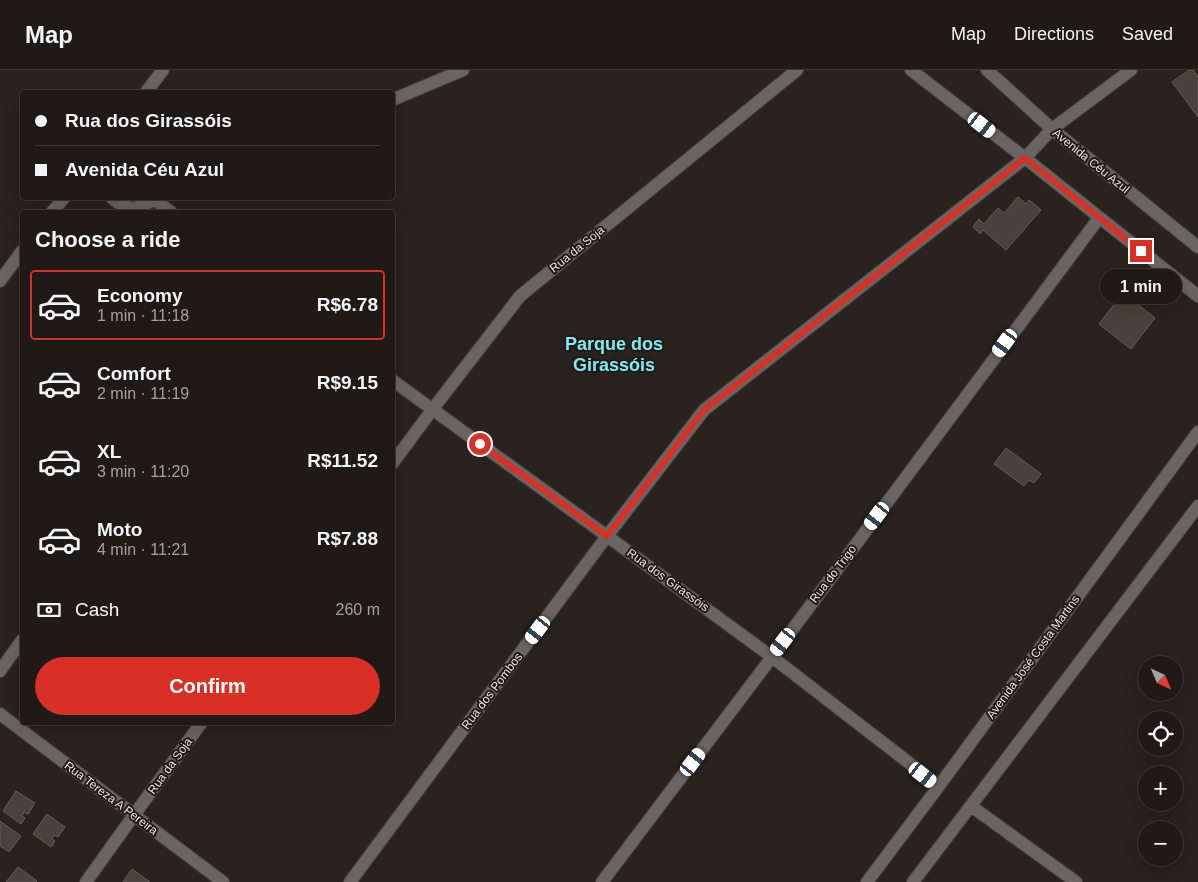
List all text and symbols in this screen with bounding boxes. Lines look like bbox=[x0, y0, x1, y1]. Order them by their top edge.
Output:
text: Map bbox=[25, 21, 73, 48]
text: Map bbox=[951, 24, 986, 44]
text: Directions bbox=[1014, 24, 1094, 44]
text: Saved bbox=[1122, 24, 1173, 44]
text: Rua dos Girassóis bbox=[65, 110, 232, 131]
car bbox=[965, 110, 998, 140]
street label: Avenida Céu Azul bbox=[1050, 126, 1132, 196]
text: Avenida Céu Azul bbox=[65, 159, 224, 180]
street label: Rua da Soja bbox=[547, 223, 607, 275]
text: Choose a ride bbox=[35, 227, 180, 252]
route end bbox=[1130, 240, 1152, 262]
callout: 1 min bbox=[1100, 268, 1182, 304]
text: 1 min bbox=[1120, 278, 1162, 295]
icon: car bbox=[37, 283, 82, 328]
text: Economy bbox=[97, 285, 183, 306]
text: R$6.78 bbox=[317, 294, 378, 315]
text: 1 min · 11:18 bbox=[97, 307, 189, 324]
car bbox=[990, 326, 1019, 360]
district label: Parque dos Girassóis bbox=[565, 334, 663, 375]
icon: car bbox=[37, 361, 82, 406]
text: Comfort bbox=[97, 363, 171, 384]
text: R$9.15 bbox=[317, 372, 378, 393]
text: 2 min · 11:19 bbox=[97, 385, 189, 402]
route start bbox=[469, 433, 491, 455]
icon: car bbox=[37, 439, 82, 484]
text: XL bbox=[97, 441, 121, 462]
text: R$11.52 bbox=[307, 450, 378, 471]
text: 3 min · 11:20 bbox=[97, 463, 189, 480]
car bbox=[861, 500, 892, 532]
icon: car bbox=[37, 517, 82, 562]
text: Moto bbox=[97, 519, 142, 540]
text: R$7.88 bbox=[317, 528, 378, 549]
text: 4 min · 11:21 bbox=[97, 541, 189, 558]
street label: Rua do Trigo bbox=[807, 542, 859, 606]
street label: Rua dos Girassóis bbox=[624, 546, 712, 614]
street label: Avenida José Costa Martins bbox=[983, 593, 1083, 721]
icon: cash bbox=[35, 596, 63, 624]
text: Cash bbox=[75, 599, 119, 620]
text: 260 m bbox=[336, 601, 380, 618]
car bbox=[522, 614, 553, 646]
car bbox=[767, 626, 798, 658]
street label: Rua dos Pombos bbox=[459, 650, 525, 732]
north arrow bbox=[1138, 656, 1182, 701]
map controls bbox=[1138, 656, 1183, 866]
button: Confirm bbox=[35, 657, 380, 715]
button: locate bbox=[1138, 711, 1183, 756]
street label: Rua da Soja bbox=[145, 735, 195, 797]
car bbox=[677, 746, 708, 778]
street label: Rua Tereza A Pereira bbox=[62, 758, 161, 838]
car bbox=[906, 760, 939, 790]
button: + bbox=[1138, 766, 1183, 811]
button: − bbox=[1138, 821, 1183, 866]

